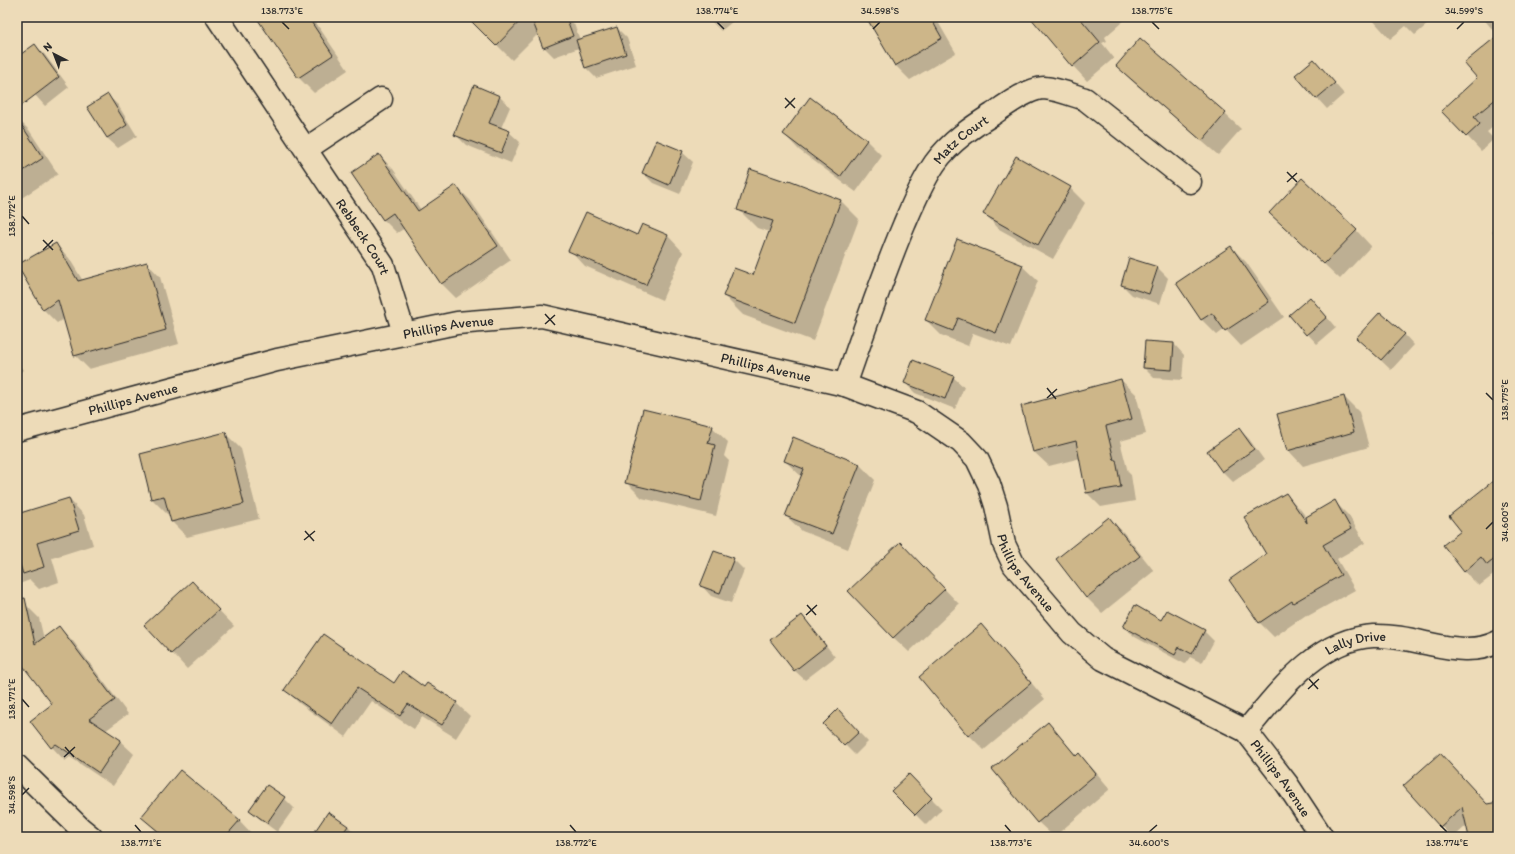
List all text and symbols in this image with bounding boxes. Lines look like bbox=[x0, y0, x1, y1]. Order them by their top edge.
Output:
text: 138.773°E bbox=[261, 4, 303, 17]
text: 138.774°E bbox=[696, 4, 739, 17]
text: 34.598°S bbox=[861, 4, 900, 17]
text: 138.775°E bbox=[1131, 4, 1173, 17]
text: 34.599°S bbox=[1445, 4, 1483, 17]
north arrow bbox=[34, 34, 74, 74]
text: N bbox=[41, 40, 55, 54]
street label: Matz Court bbox=[929, 111, 992, 168]
text: 138.772°E bbox=[5, 195, 18, 237]
street label: Rebbeck Court bbox=[332, 195, 393, 277]
street label: Phillips Avenue bbox=[401, 312, 495, 343]
street label: Phillips Avenue bbox=[719, 349, 813, 386]
street label: Phillips Avenue bbox=[86, 379, 180, 419]
text: 138.775°E bbox=[1498, 379, 1511, 421]
text: 34.600°S bbox=[1498, 502, 1511, 542]
street label: Phillips Avenue bbox=[993, 532, 1058, 616]
street label: Lally Drive bbox=[1322, 628, 1387, 659]
text: 138.771°E bbox=[5, 678, 18, 720]
street label: Phillips Avenue bbox=[1247, 736, 1315, 821]
text: 34.598°S bbox=[5, 775, 18, 814]
text: 138.771°E bbox=[120, 836, 162, 849]
text: 138.772°E bbox=[555, 836, 597, 849]
text: 138.773°E bbox=[990, 836, 1032, 849]
text: 34.600°S bbox=[1129, 836, 1169, 849]
text: 138.774°E bbox=[1426, 836, 1469, 849]

